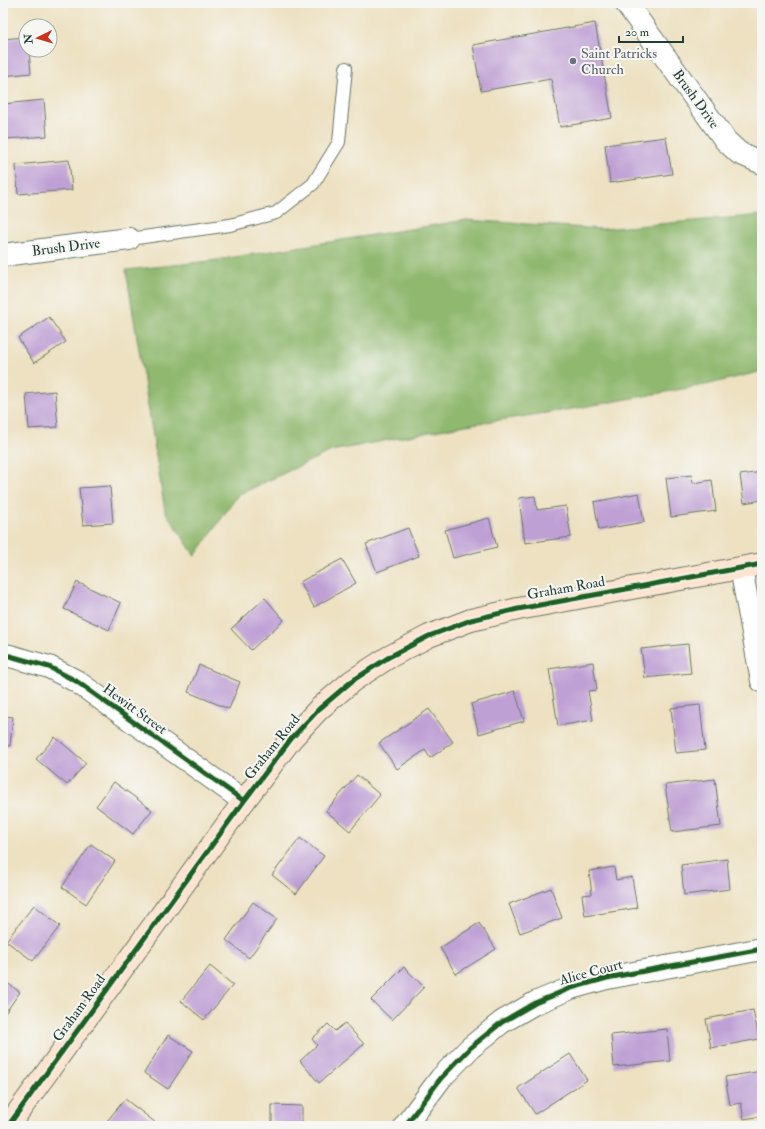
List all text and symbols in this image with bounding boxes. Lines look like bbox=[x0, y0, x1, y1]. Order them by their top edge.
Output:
north arrow bbox=[18, 18, 58, 58]
scale bar bbox=[619, 18, 683, 44]
text: 20 m bbox=[625, 25, 650, 40]
text: N bbox=[22, 32, 36, 45]
place label: Saint Patricks Church bbox=[581, 45, 657, 78]
marker: Saint Patricks Church bbox=[568, 56, 578, 66]
street label: Brush Drive bbox=[669, 66, 723, 132]
street label: Brush Drive bbox=[31, 234, 101, 260]
street label: Graham Road bbox=[526, 573, 606, 603]
street label: Hewitt Street bbox=[100, 680, 171, 738]
street label: Graham Road bbox=[241, 711, 303, 783]
street label: Alice Court bbox=[557, 955, 625, 989]
street label: Graham Road bbox=[49, 971, 109, 1045]

